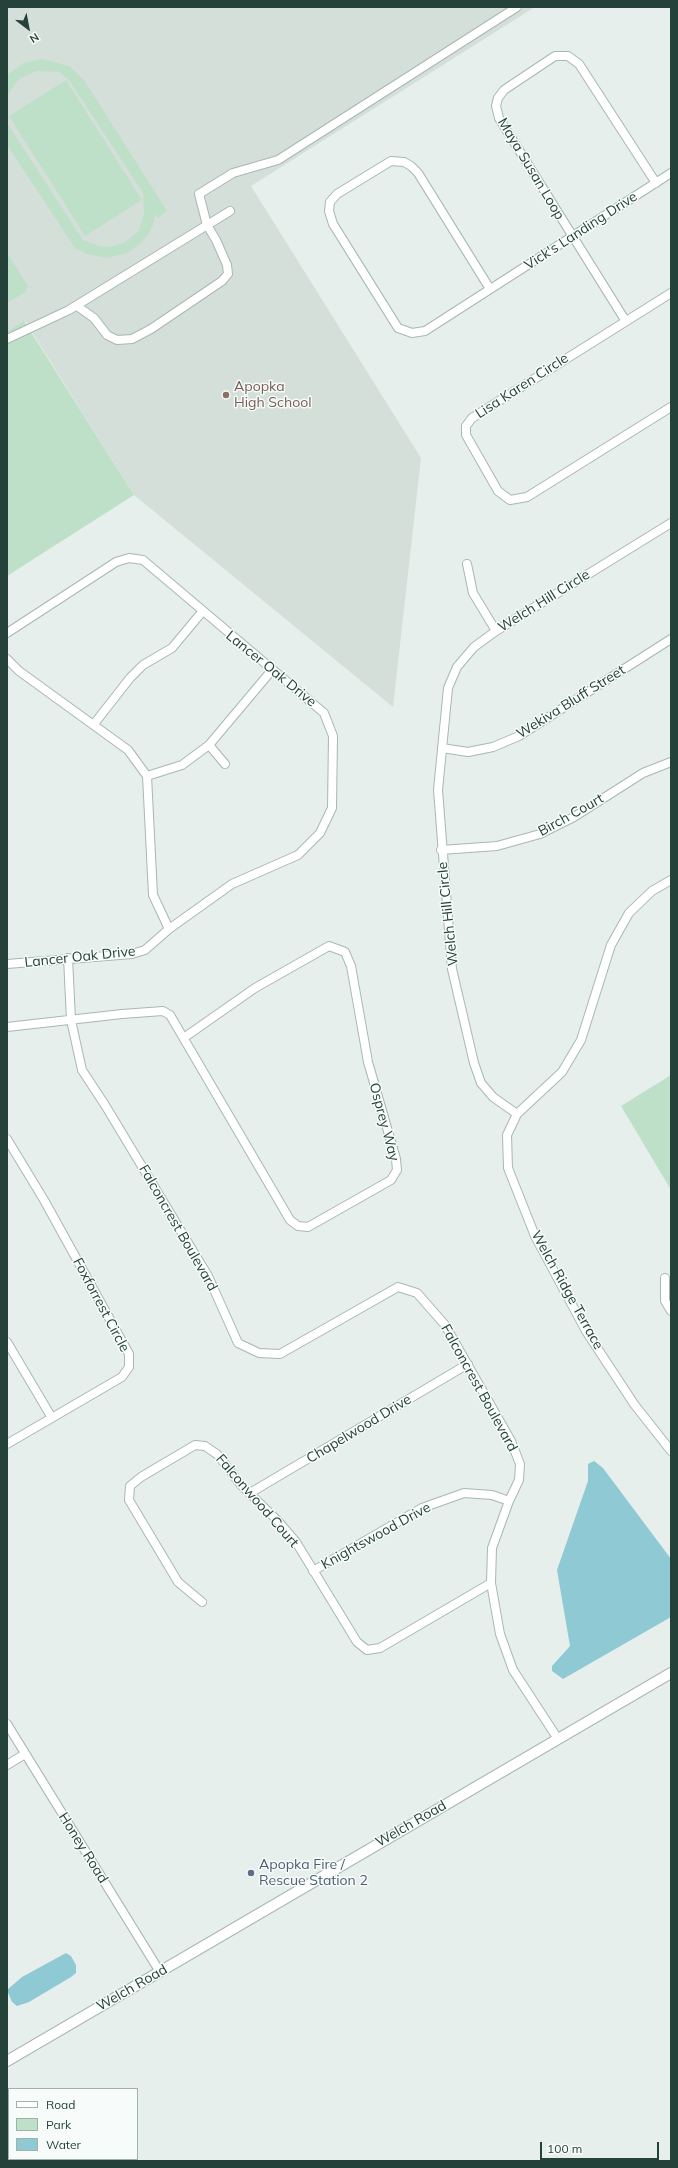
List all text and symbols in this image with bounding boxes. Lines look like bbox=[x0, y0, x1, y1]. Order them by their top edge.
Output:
north arrow bbox=[8, 8, 48, 48]
text: N bbox=[27, 30, 42, 46]
street label: Maya Susan Loop bbox=[494, 115, 568, 223]
street label: Vick's Landing Drive bbox=[521, 188, 641, 274]
street label: Lisa Karen Circle bbox=[472, 350, 572, 422]
place label: Apopka High School bbox=[234, 379, 312, 412]
marker: Apopka High School bbox=[221, 390, 231, 400]
street label: Welch Hill Circle bbox=[495, 566, 593, 636]
street label: Lancer Oak Drive bbox=[222, 627, 320, 711]
street label: Wekiva Bluff Street bbox=[514, 662, 628, 742]
street label: Birch Court bbox=[535, 790, 607, 840]
street label: Welch Hill Circle bbox=[434, 861, 462, 967]
street label: Lancer Oak Drive bbox=[24, 943, 136, 971]
street label: Osprey Way bbox=[365, 1081, 403, 1163]
street label: Falconcrest Boulevard bbox=[135, 1162, 221, 1294]
street label: Welch Ridge Terrace bbox=[527, 1228, 607, 1352]
street label: Foxforrest Circle bbox=[69, 1255, 133, 1355]
street label: Falconcrest Boulevard bbox=[437, 1321, 521, 1455]
street label: Chapelwood Drive bbox=[303, 1391, 415, 1467]
street label: Falconwood Court bbox=[212, 1451, 302, 1551]
street label: Knightswood Drive bbox=[318, 1499, 434, 1573]
street label: Welch Road bbox=[373, 1797, 449, 1851]
street label: Honey Road bbox=[55, 1810, 111, 1886]
place label: Apopka Fire / Rescue Station 2 bbox=[259, 1857, 368, 1890]
marker: Apopka Fire / Rescue Station 2 bbox=[246, 1868, 256, 1878]
street label: Welch Road bbox=[94, 1961, 170, 2015]
legend bbox=[8, 2088, 138, 2160]
text: Road bbox=[46, 2097, 75, 2112]
text: Park bbox=[46, 2117, 71, 2132]
scale bar bbox=[542, 2134, 661, 2160]
text: Water bbox=[46, 2137, 81, 2152]
text: 100 m bbox=[547, 2141, 582, 2156]

